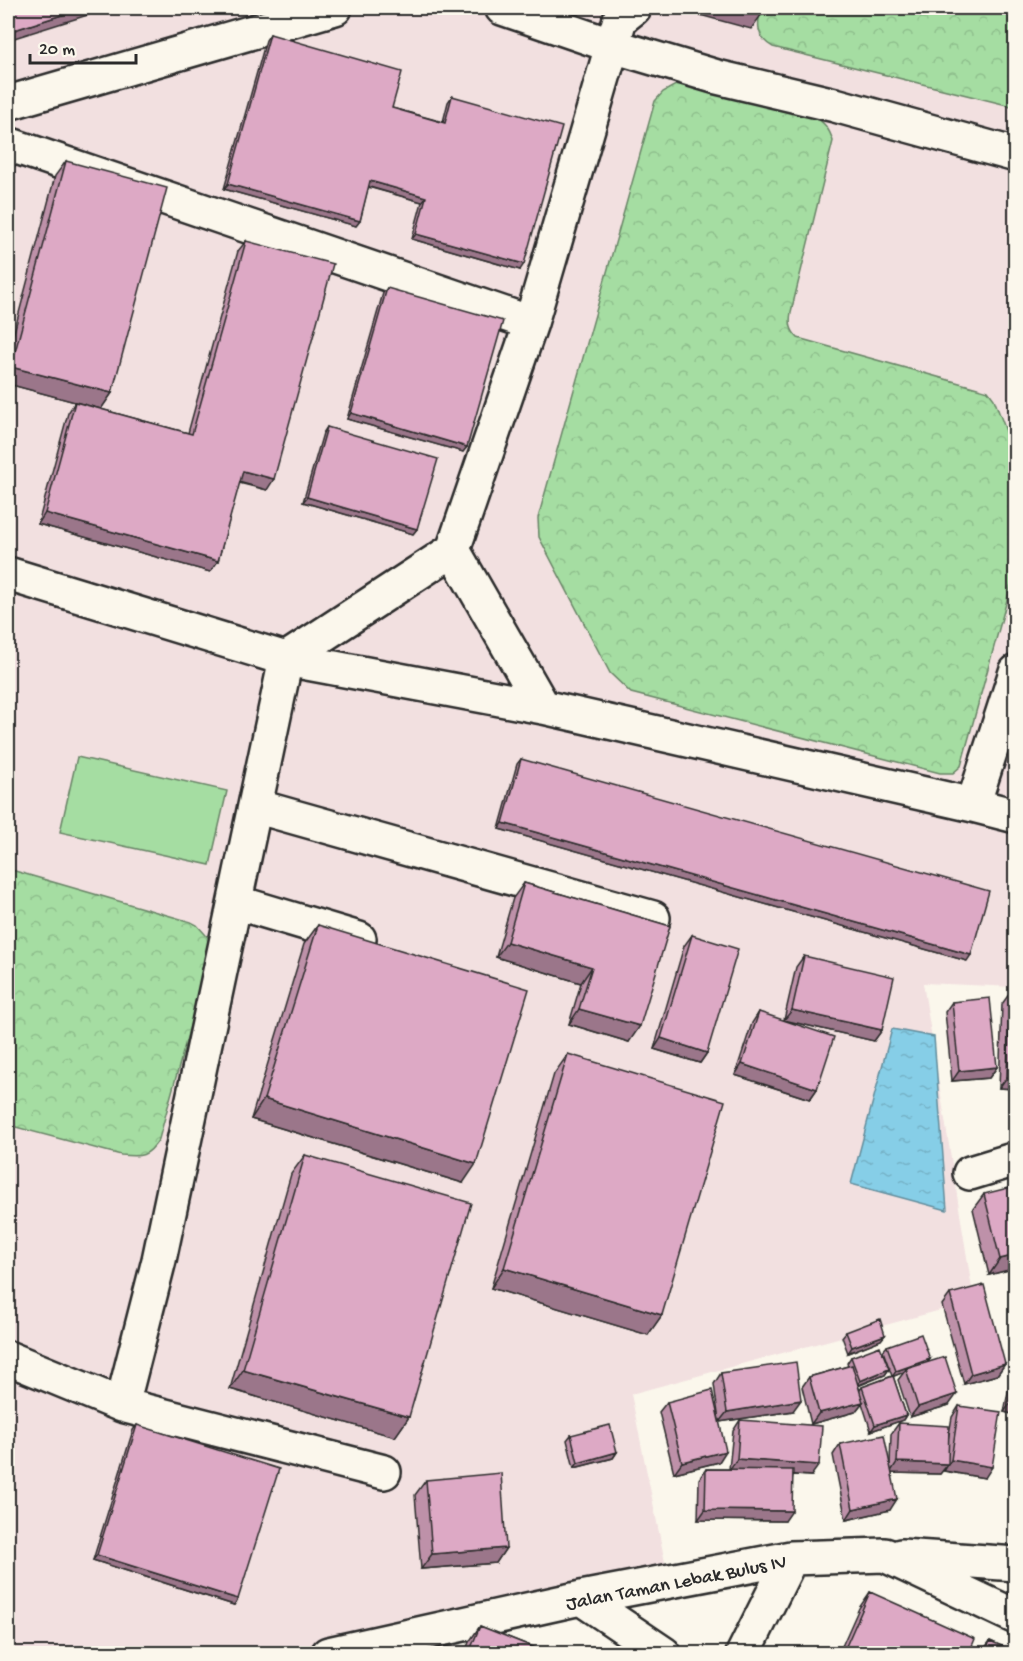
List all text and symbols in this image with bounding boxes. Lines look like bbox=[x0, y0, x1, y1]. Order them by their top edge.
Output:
scale bar bbox=[30, 27, 136, 65]
text: 20 m bbox=[39, 40, 75, 61]
street label: Jalan Taman Lebak Bulus IV bbox=[564, 1552, 789, 1617]

